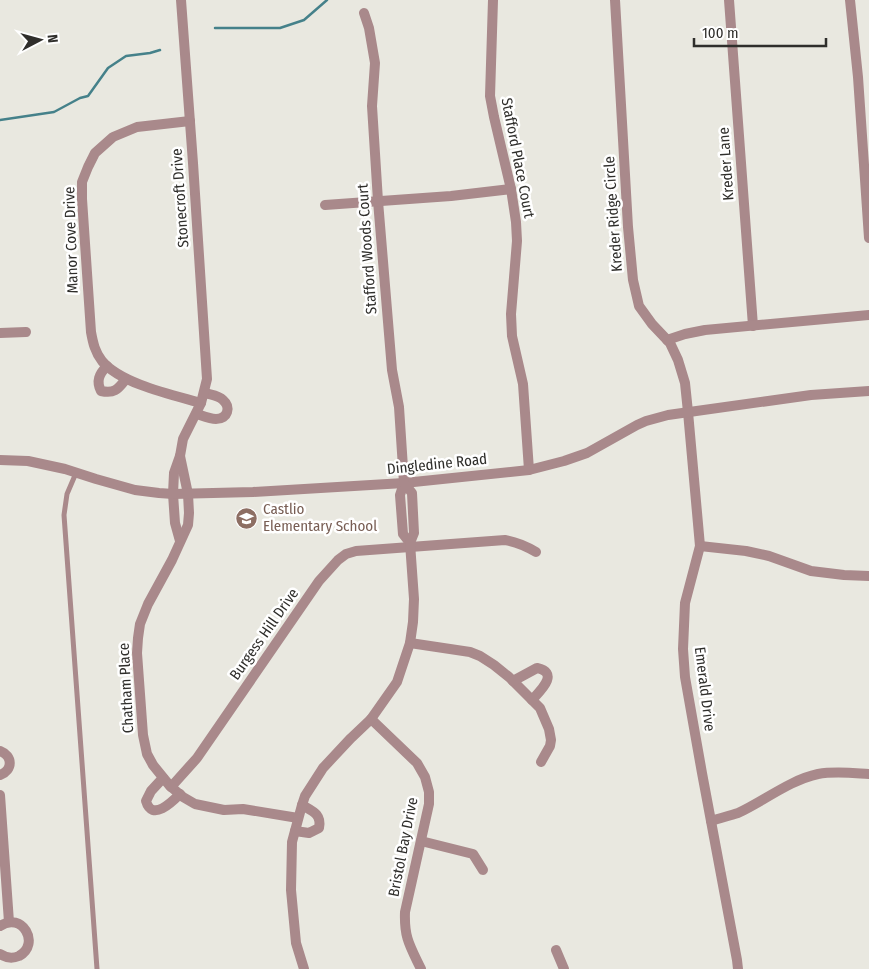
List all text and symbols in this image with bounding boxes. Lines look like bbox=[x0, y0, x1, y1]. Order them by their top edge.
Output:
north arrow bbox=[15, 15, 65, 65]
scale bar bbox=[694, 15, 826, 47]
text: 100 m bbox=[702, 24, 739, 42]
text: N bbox=[44, 34, 61, 44]
street label: Stafford Place Court bbox=[498, 96, 538, 220]
street label: Kreder Lane bbox=[714, 127, 738, 201]
street label: Stonecroft Drive bbox=[168, 148, 192, 248]
street label: Kreder Ridge Circle bbox=[600, 155, 626, 273]
street label: Stafford Woods Court bbox=[353, 183, 381, 315]
street label: Manor Cove Drive bbox=[60, 186, 82, 294]
street label: Dingledine Road bbox=[386, 450, 488, 478]
place label: Castlio Elementary School bbox=[263, 500, 377, 535]
school or university icon: Castlio Elementary School bbox=[235, 506, 259, 530]
street label: Burgess Hill Drive bbox=[226, 585, 302, 683]
street label: Chatham Place bbox=[115, 642, 137, 734]
street label: Emerald Drive bbox=[691, 646, 719, 732]
street label: Bristol Bay Drive bbox=[385, 796, 421, 898]

